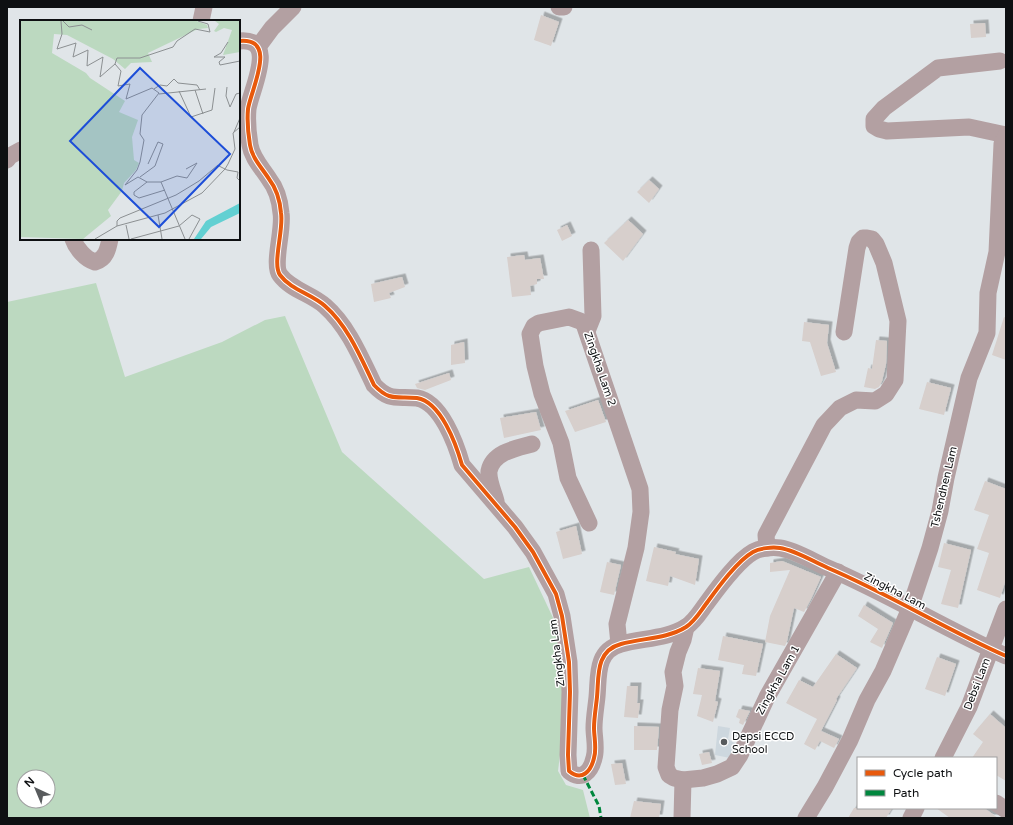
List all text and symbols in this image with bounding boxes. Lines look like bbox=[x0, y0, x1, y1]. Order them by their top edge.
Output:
inset map bbox=[20, 20, 240, 240]
street label: Zingkha Lam 2 bbox=[581, 330, 619, 408]
street label: Tshendhen Lam bbox=[928, 445, 960, 529]
street label: Zingkha Lam bbox=[862, 570, 928, 612]
street label: Zingkha Lam bbox=[546, 619, 568, 687]
street label: Zingkha Lam 1 bbox=[754, 643, 802, 717]
street label: Debsi Lam bbox=[961, 656, 993, 712]
place label: Depsi ECCD School bbox=[732, 730, 794, 756]
marker: Depsi ECCD School bbox=[719, 737, 729, 747]
legend bbox=[857, 757, 997, 809]
text: Cycle path bbox=[893, 766, 952, 780]
north arrow bbox=[16, 769, 56, 809]
text: N bbox=[22, 774, 37, 790]
text: Path bbox=[893, 786, 919, 800]

